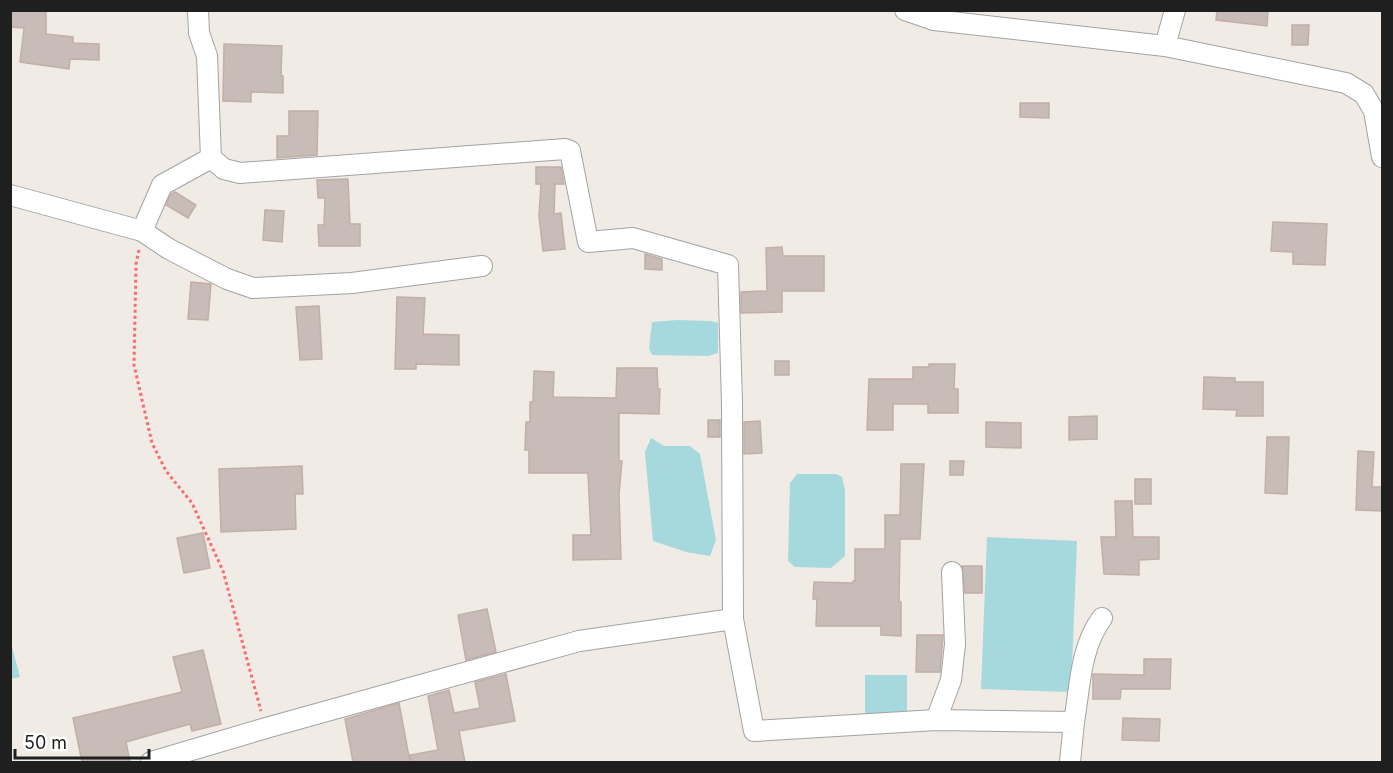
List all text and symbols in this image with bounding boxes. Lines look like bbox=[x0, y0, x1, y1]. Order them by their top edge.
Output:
scale bar bbox=[15, 722, 148, 760]
text: 50 m bbox=[24, 732, 67, 753]

